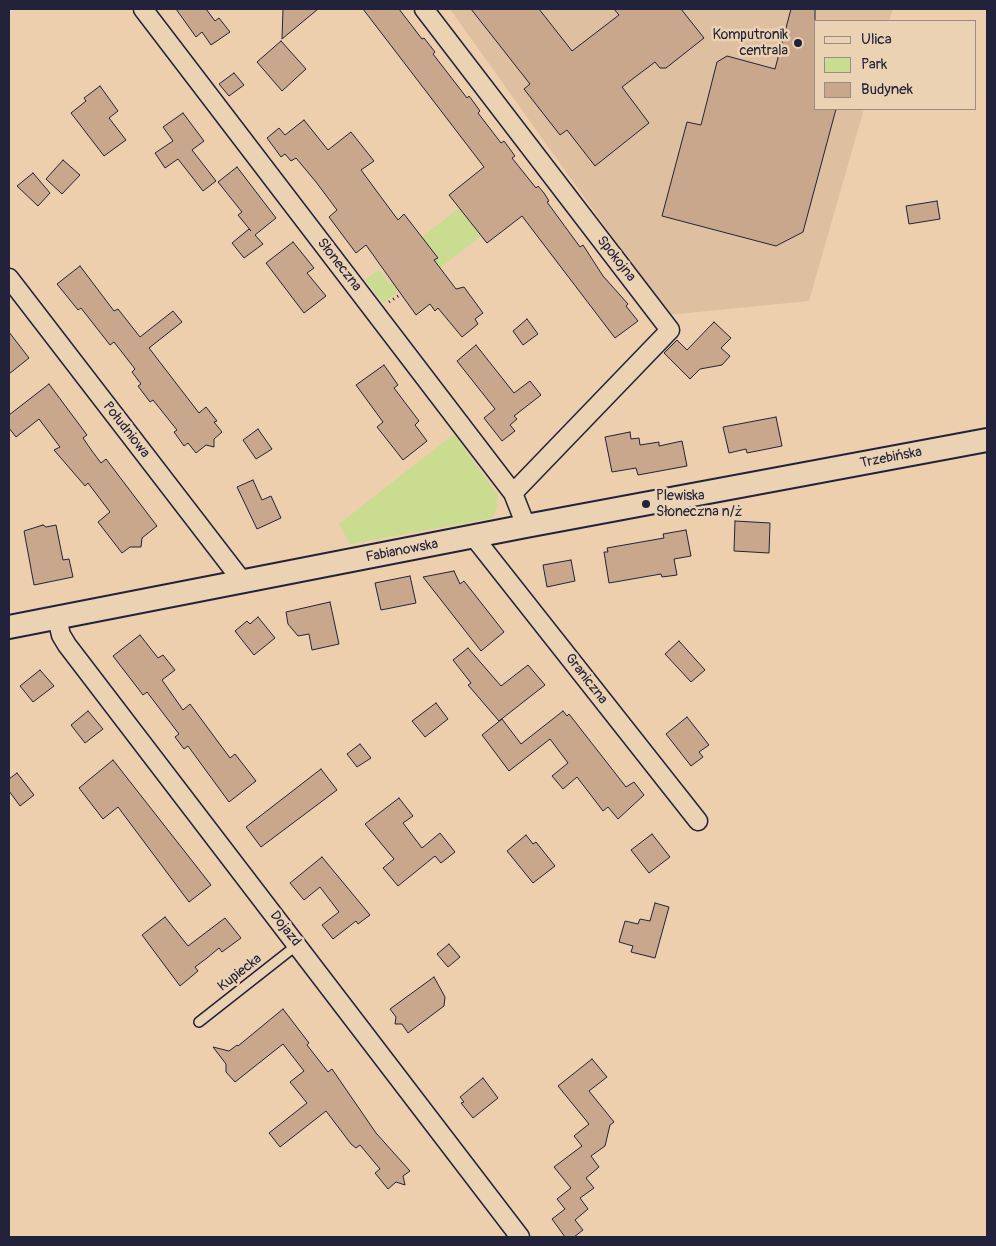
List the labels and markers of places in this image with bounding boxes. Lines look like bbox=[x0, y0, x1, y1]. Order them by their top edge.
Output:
place label: Komputronik centrala bbox=[712, 27, 788, 59]
marker: Komputronik centrala bbox=[792, 37, 804, 49]
place label: Plewiska Słoneczna n/ż bbox=[656, 488, 742, 520]
marker: Plewiska Słoneczna n/ż bbox=[640, 498, 652, 510]

